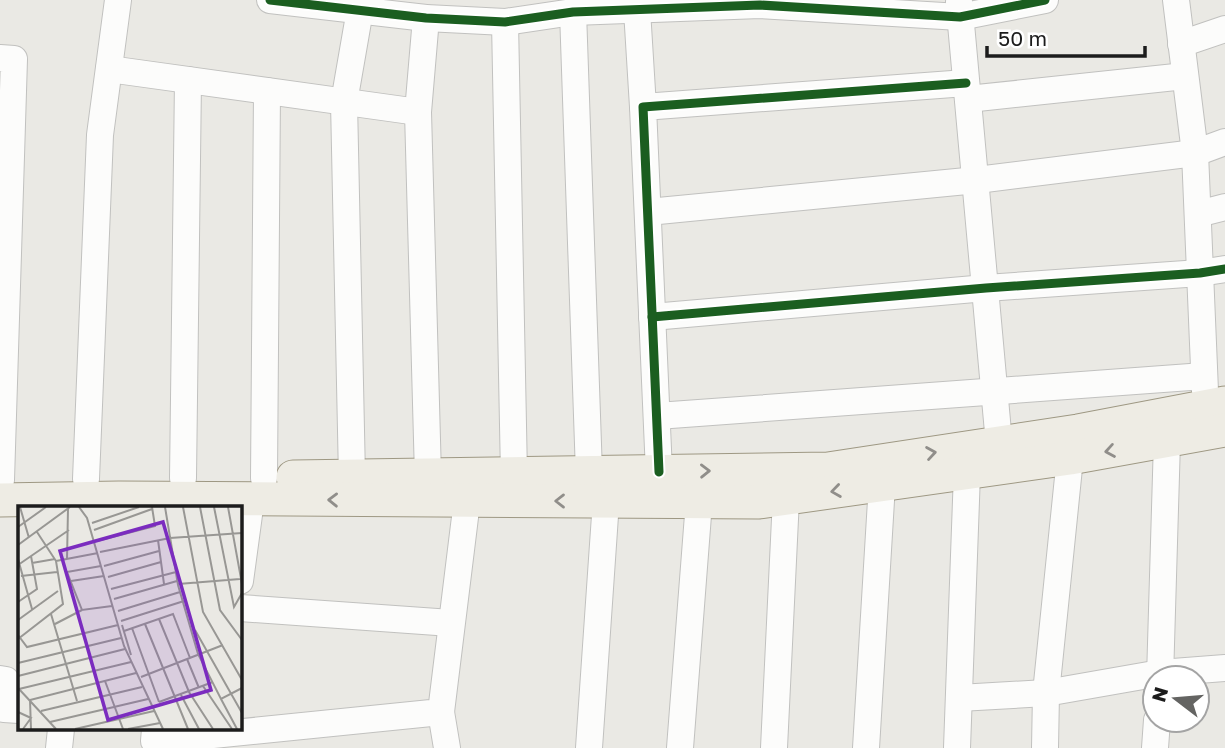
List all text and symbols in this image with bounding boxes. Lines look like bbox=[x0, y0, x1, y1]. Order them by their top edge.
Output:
scale bar bbox=[987, 14, 1144, 58]
text: 50 m bbox=[998, 25, 1047, 51]
one-way arrow bbox=[1104, 443, 1116, 458]
one-way arrow bbox=[926, 446, 937, 461]
one-way arrow bbox=[700, 463, 711, 479]
one-way arrow bbox=[830, 483, 842, 498]
one-way arrow bbox=[327, 492, 338, 508]
one-way arrow bbox=[555, 493, 565, 509]
inset map bbox=[18, 506, 242, 730]
north arrow bbox=[1141, 664, 1211, 734]
text: N bbox=[1146, 684, 1172, 704]

